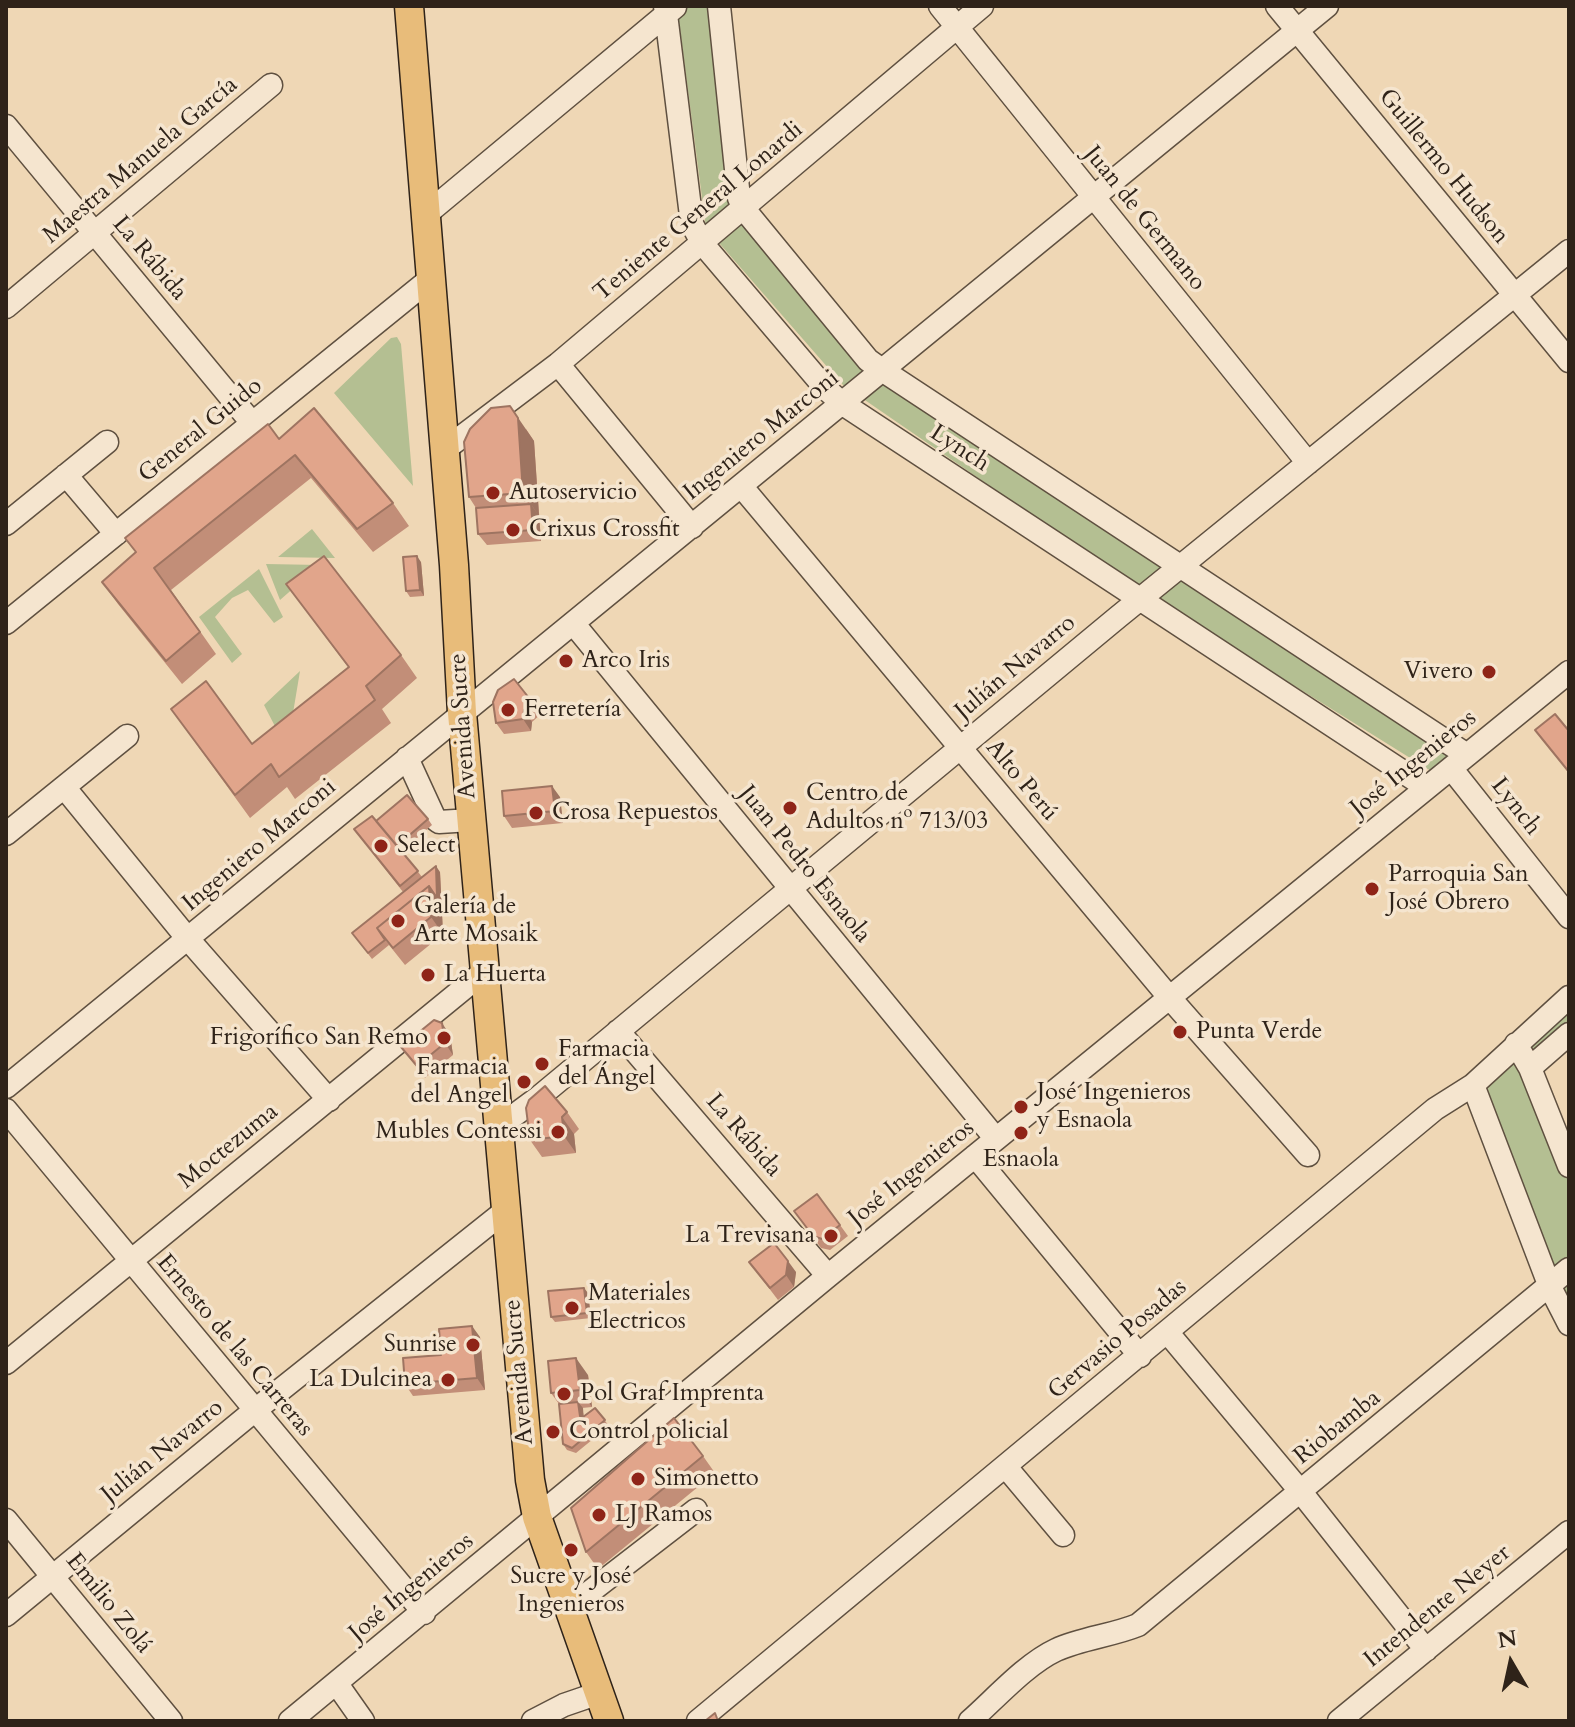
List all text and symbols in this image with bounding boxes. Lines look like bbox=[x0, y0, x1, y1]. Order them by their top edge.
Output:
street label: Maestra Manuela García bbox=[38, 71, 244, 251]
street label: Guillermo Hudson bbox=[1372, 84, 1514, 250]
street label: Teniente General Lonardi bbox=[589, 116, 809, 308]
street label: Juan de Germano bbox=[1077, 141, 1211, 297]
street label: La Rábida bbox=[105, 211, 193, 307]
street label: Ingeniero Marconi bbox=[678, 364, 846, 508]
street label: General Guido bbox=[133, 372, 269, 490]
street label: Lynch bbox=[924, 419, 994, 479]
place label: Autoservicio bbox=[509, 479, 637, 507]
marker: Autoservicio bbox=[484, 484, 502, 502]
place label: Crixus Crossfit bbox=[529, 516, 680, 544]
marker: Crixus Crossfit bbox=[504, 521, 522, 539]
street label: Julián Navarro bbox=[950, 609, 1082, 727]
place label: Arco Iris bbox=[582, 647, 670, 675]
street label: Avenida Sucre bbox=[445, 652, 483, 800]
marker: Arco Iris bbox=[557, 652, 575, 670]
place label: Vivero bbox=[1404, 658, 1473, 686]
marker: Vivero bbox=[1480, 663, 1498, 681]
place label: Ferretería bbox=[524, 696, 621, 724]
marker: Ferretería bbox=[499, 701, 517, 719]
street label: José Ingenieros bbox=[1345, 704, 1483, 824]
street label: Alto Perú bbox=[979, 735, 1063, 827]
street label: Ingeniero Marconi bbox=[177, 773, 343, 919]
street label: Lynch bbox=[1484, 773, 1546, 841]
place label: Centro de Adultos nº 713/03 bbox=[806, 780, 988, 836]
street label: Juan Pedro Esnaola bbox=[732, 781, 876, 949]
place label: Crosa Repuestos bbox=[552, 799, 718, 827]
marker: Centro de Adultos nº 713/03 bbox=[781, 799, 799, 817]
marker: Crosa Repuestos bbox=[527, 804, 545, 822]
place label: Select bbox=[397, 832, 455, 860]
marker: Select bbox=[372, 837, 390, 855]
place label: Parroquia San José Obrero bbox=[1388, 861, 1529, 917]
marker: Parroquia San José Obrero bbox=[1363, 880, 1381, 898]
place label: Galería de Arte Mosaik bbox=[414, 893, 538, 949]
marker: Galería de Arte Mosaik bbox=[389, 912, 407, 930]
place label: La Huerta bbox=[444, 961, 546, 989]
marker: La Huerta bbox=[419, 966, 437, 984]
place label: Punta Verde bbox=[1196, 1018, 1322, 1046]
marker: Punta Verde bbox=[1171, 1023, 1189, 1041]
place label: Frigorífico San Remo bbox=[210, 1024, 428, 1052]
marker: Frigorífico San Remo bbox=[435, 1029, 453, 1047]
place label: Farmacia del Ángel bbox=[558, 1036, 655, 1092]
place label: Farmacia del Angel bbox=[411, 1054, 508, 1110]
marker: Farmacia del Ángel bbox=[533, 1055, 551, 1073]
marker: Farmacia del Angel bbox=[515, 1073, 533, 1091]
place label: José Ingenieros y Esnaola bbox=[1037, 1079, 1191, 1135]
street label: La Rábida bbox=[699, 1088, 787, 1184]
street label: Moctezuma bbox=[173, 1098, 285, 1196]
marker: José Ingenieros y Esnaola bbox=[1012, 1098, 1030, 1116]
street label: José Ingenieros bbox=[843, 1114, 981, 1234]
place label: Mubles Contessi bbox=[376, 1118, 542, 1146]
marker: Mubles Contessi bbox=[549, 1123, 567, 1141]
marker: Esnaola bbox=[1012, 1124, 1030, 1142]
place label: Esnaola bbox=[983, 1146, 1059, 1174]
place label: La Trevisana bbox=[685, 1222, 815, 1250]
marker: La Trevisana bbox=[822, 1227, 840, 1245]
street label: Ernesto de las Carreras bbox=[150, 1249, 318, 1443]
street label: Gervasio Posadas bbox=[1043, 1274, 1193, 1406]
place label: Materiales Electricos bbox=[588, 1280, 690, 1336]
street label: Avenida Sucre bbox=[499, 1298, 541, 1446]
marker: Materiales Electricos bbox=[563, 1299, 581, 1317]
place label: Sunrise bbox=[384, 1331, 457, 1359]
marker: Sunrise bbox=[464, 1336, 482, 1354]
place label: La Dulcinea bbox=[309, 1366, 432, 1394]
marker: La Dulcinea bbox=[439, 1371, 457, 1389]
place label: Pol Graf Imprenta bbox=[580, 1380, 764, 1408]
street label: Riobamba bbox=[1289, 1384, 1387, 1472]
marker: Pol Graf Imprenta bbox=[555, 1385, 573, 1403]
street label: Julián Navarro bbox=[96, 1394, 230, 1510]
place label: Control policial bbox=[569, 1418, 729, 1446]
marker: Control policial bbox=[544, 1423, 562, 1441]
place label: Simonetto bbox=[654, 1465, 759, 1493]
marker: Simonetto bbox=[629, 1470, 647, 1488]
place label: LJ Ramos bbox=[615, 1501, 712, 1529]
marker: LJ Ramos bbox=[590, 1506, 608, 1524]
street label: José Ingenieros bbox=[344, 1528, 480, 1648]
street label: Intendente Neyer bbox=[1359, 1539, 1517, 1675]
marker: Sucre y José Ingenieros bbox=[562, 1541, 580, 1559]
street label: Emilio Zolá bbox=[59, 1548, 157, 1660]
place label: Sucre y José Ingenieros bbox=[510, 1563, 632, 1619]
north arrow bbox=[1471, 1623, 1551, 1703]

